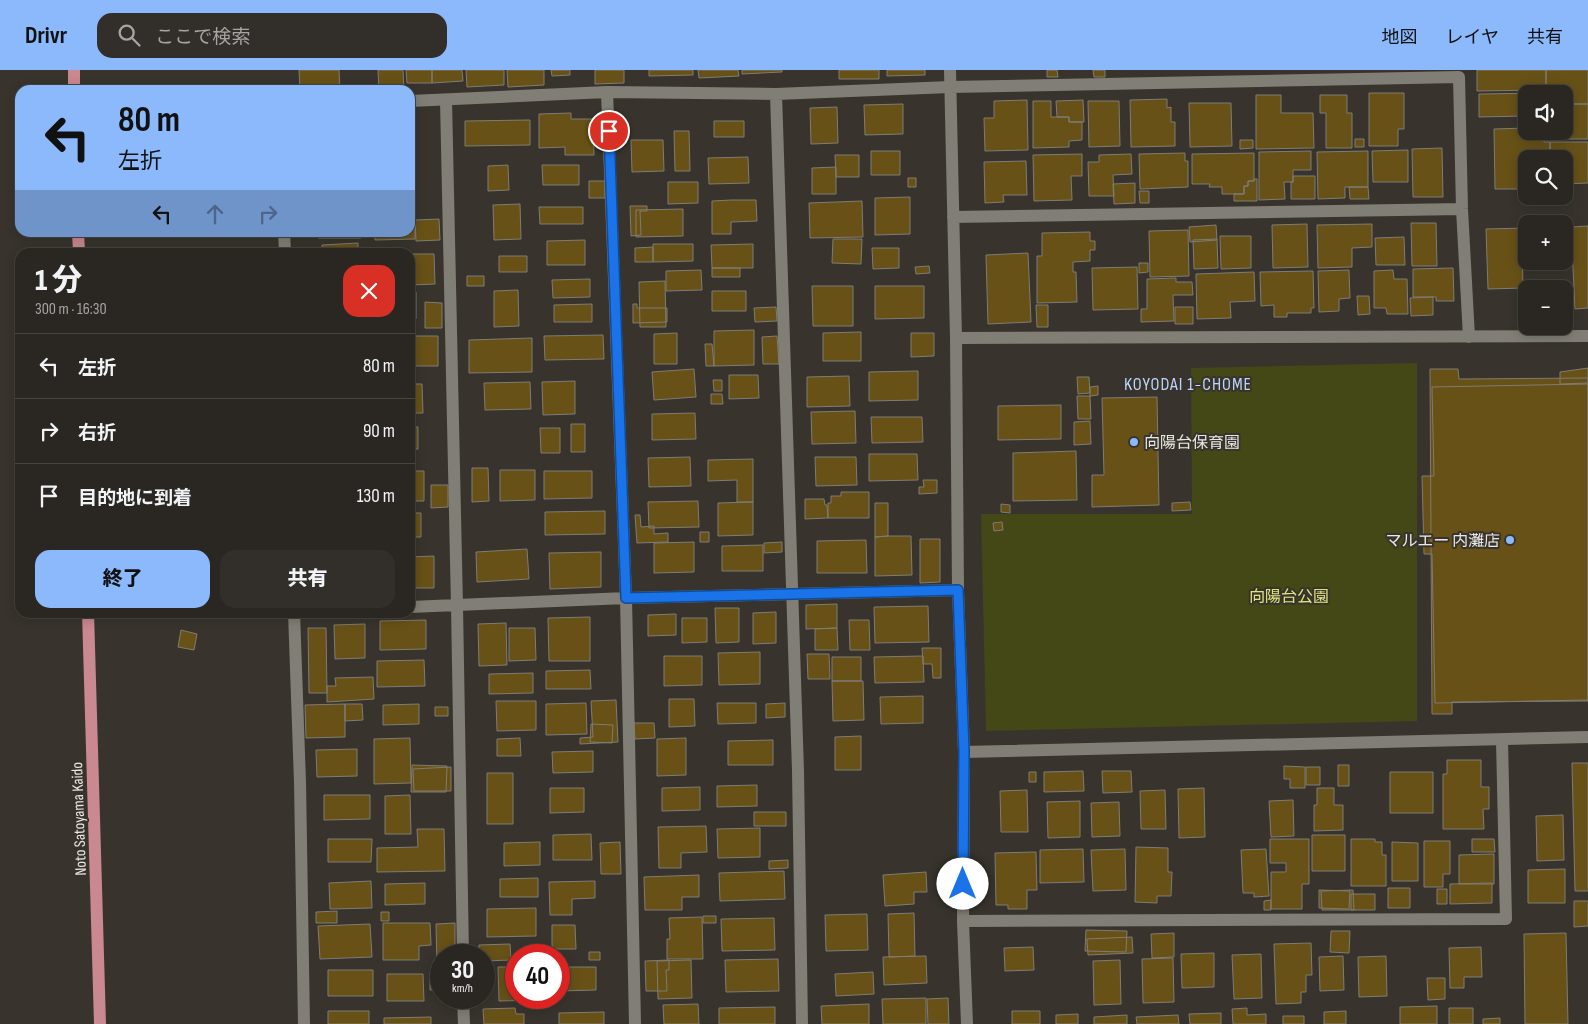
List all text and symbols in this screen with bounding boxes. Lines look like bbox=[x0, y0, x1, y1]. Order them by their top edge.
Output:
search box bbox=[97, 13, 447, 58]
text: Drivr bbox=[25, 21, 67, 50]
icon: search bbox=[115, 21, 143, 49]
text: ここで検索 bbox=[155, 26, 250, 49]
text: 地図 bbox=[1382, 27, 1418, 48]
text: レイヤ bbox=[1446, 27, 1499, 48]
text: 共有 bbox=[1527, 27, 1563, 48]
map controls bbox=[1518, 85, 1573, 335]
button: sound bbox=[1518, 85, 1573, 140]
text: 80 m bbox=[118, 99, 180, 142]
icon: left bbox=[35, 105, 100, 170]
pin bbox=[588, 110, 630, 152]
icon: arrive bbox=[595, 117, 623, 145]
text: 左折 bbox=[118, 148, 162, 175]
button: search bbox=[1518, 150, 1573, 205]
icon: left bbox=[148, 200, 176, 228]
icon: ahead bbox=[201, 200, 229, 228]
icon: right bbox=[254, 200, 282, 228]
button: + bbox=[1518, 215, 1573, 270]
text: 1 分 bbox=[35, 263, 82, 299]
button: close bbox=[343, 265, 395, 317]
button: − bbox=[1518, 280, 1573, 335]
text: 300 m · 16:30 bbox=[35, 300, 107, 319]
icon: left bbox=[35, 352, 63, 380]
text: 80 m bbox=[363, 355, 395, 378]
text: 左折 bbox=[78, 357, 116, 380]
district label: KOYODAI 1-CHOME bbox=[1124, 374, 1252, 395]
icon: right bbox=[35, 417, 63, 445]
text: 90 m bbox=[363, 420, 395, 443]
text: 右折 bbox=[78, 422, 116, 445]
place label: 向陽台保育園 bbox=[1144, 434, 1240, 453]
marker: 向陽台保育園 bbox=[1128, 436, 1140, 448]
icon: arrive bbox=[35, 482, 63, 510]
text: 130 m bbox=[357, 485, 395, 508]
text: 目的地に到着 bbox=[78, 487, 192, 510]
place label: マルエー 内灘店 bbox=[1385, 532, 1500, 551]
marker: マルエー 内灘店 bbox=[1504, 534, 1516, 546]
button: 終了 bbox=[35, 550, 210, 608]
button: 共有 bbox=[220, 550, 395, 608]
park label: 向陽台公園 bbox=[1249, 588, 1329, 607]
street label: Noto Satoyama Kaido bbox=[68, 762, 91, 876]
position arrow bbox=[936, 857, 988, 909]
speed limit sign: 40 bbox=[505, 944, 570, 1009]
text: 30 bbox=[451, 955, 474, 986]
text: km/h bbox=[452, 981, 473, 996]

